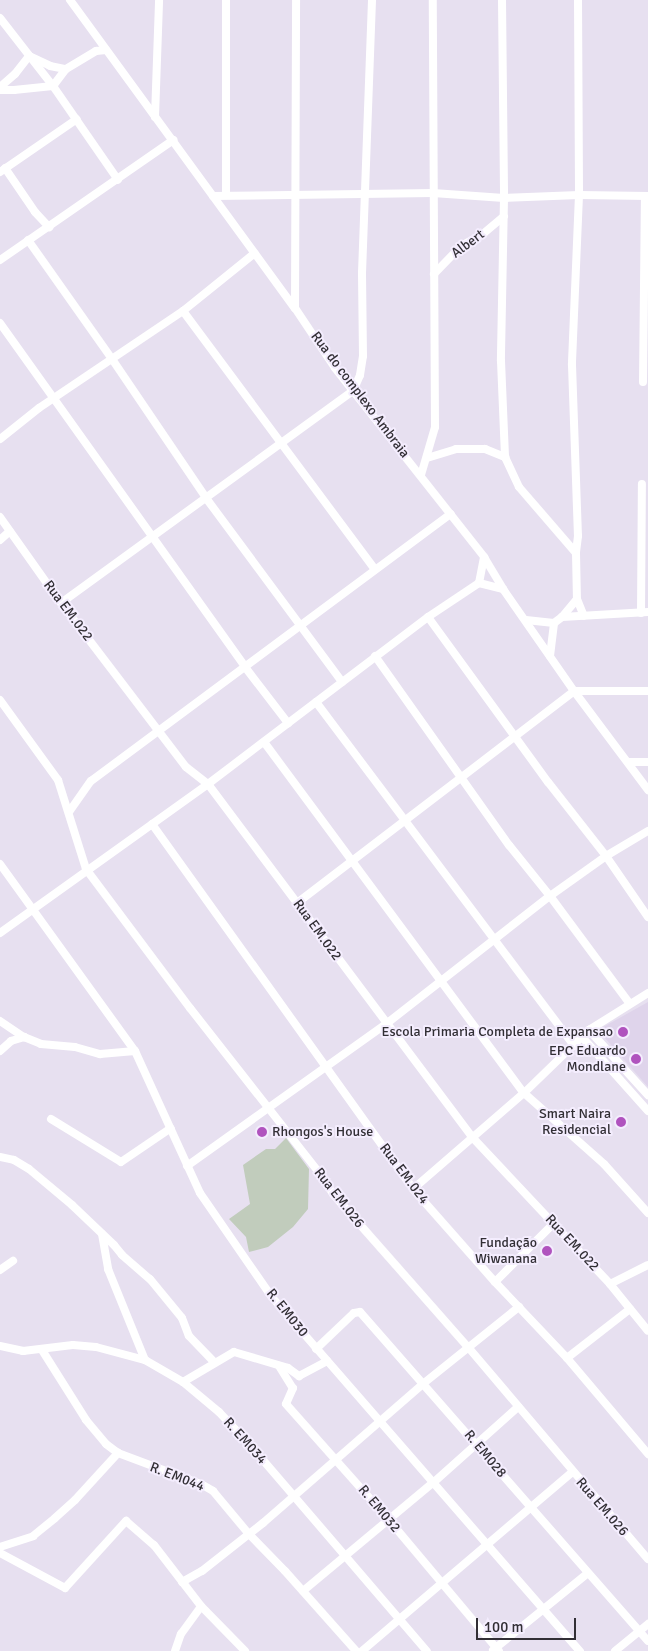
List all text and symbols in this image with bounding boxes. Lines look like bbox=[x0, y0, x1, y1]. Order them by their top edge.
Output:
street label: Albert bbox=[448, 226, 488, 262]
street label: Rua do complexo Ambraia bbox=[307, 329, 413, 461]
street label: Rua EM.022 bbox=[40, 577, 96, 645]
street label: Rua EM.022 bbox=[289, 896, 345, 964]
place label: Escola Primaria Completa de Expansao bbox=[382, 1024, 613, 1040]
marker: Escola Primaria Completa de Expansao bbox=[617, 1026, 629, 1038]
place label: EPC Eduardo Mondlane bbox=[549, 1043, 626, 1076]
marker: EPC Eduardo Mondlane bbox=[630, 1053, 642, 1065]
place label: Smart Naira Residencial bbox=[539, 1106, 611, 1138]
marker: Smart Naira Residencial bbox=[615, 1116, 627, 1128]
place label: Rhongos's House bbox=[272, 1124, 373, 1140]
marker: Rhongos's House bbox=[256, 1126, 268, 1138]
street label: Rua EM.024 bbox=[376, 1140, 432, 1208]
street label: Rua EM.026 bbox=[310, 1165, 368, 1231]
street label: Rua EM.022 bbox=[541, 1211, 603, 1275]
place label: Fundação Wiwanana bbox=[475, 1235, 537, 1268]
marker: Fundação Wiwanana bbox=[541, 1245, 553, 1257]
street label: R. EM030 bbox=[263, 1286, 311, 1340]
street label: R. EM034 bbox=[220, 1414, 270, 1468]
street label: R. EM028 bbox=[460, 1427, 510, 1481]
street label: R. EM044 bbox=[147, 1459, 207, 1495]
street label: Rua EM.026 bbox=[572, 1474, 632, 1540]
street label: R. EM032 bbox=[354, 1482, 404, 1536]
scale bar bbox=[478, 1608, 578, 1640]
text: 100 m bbox=[484, 1618, 524, 1636]

